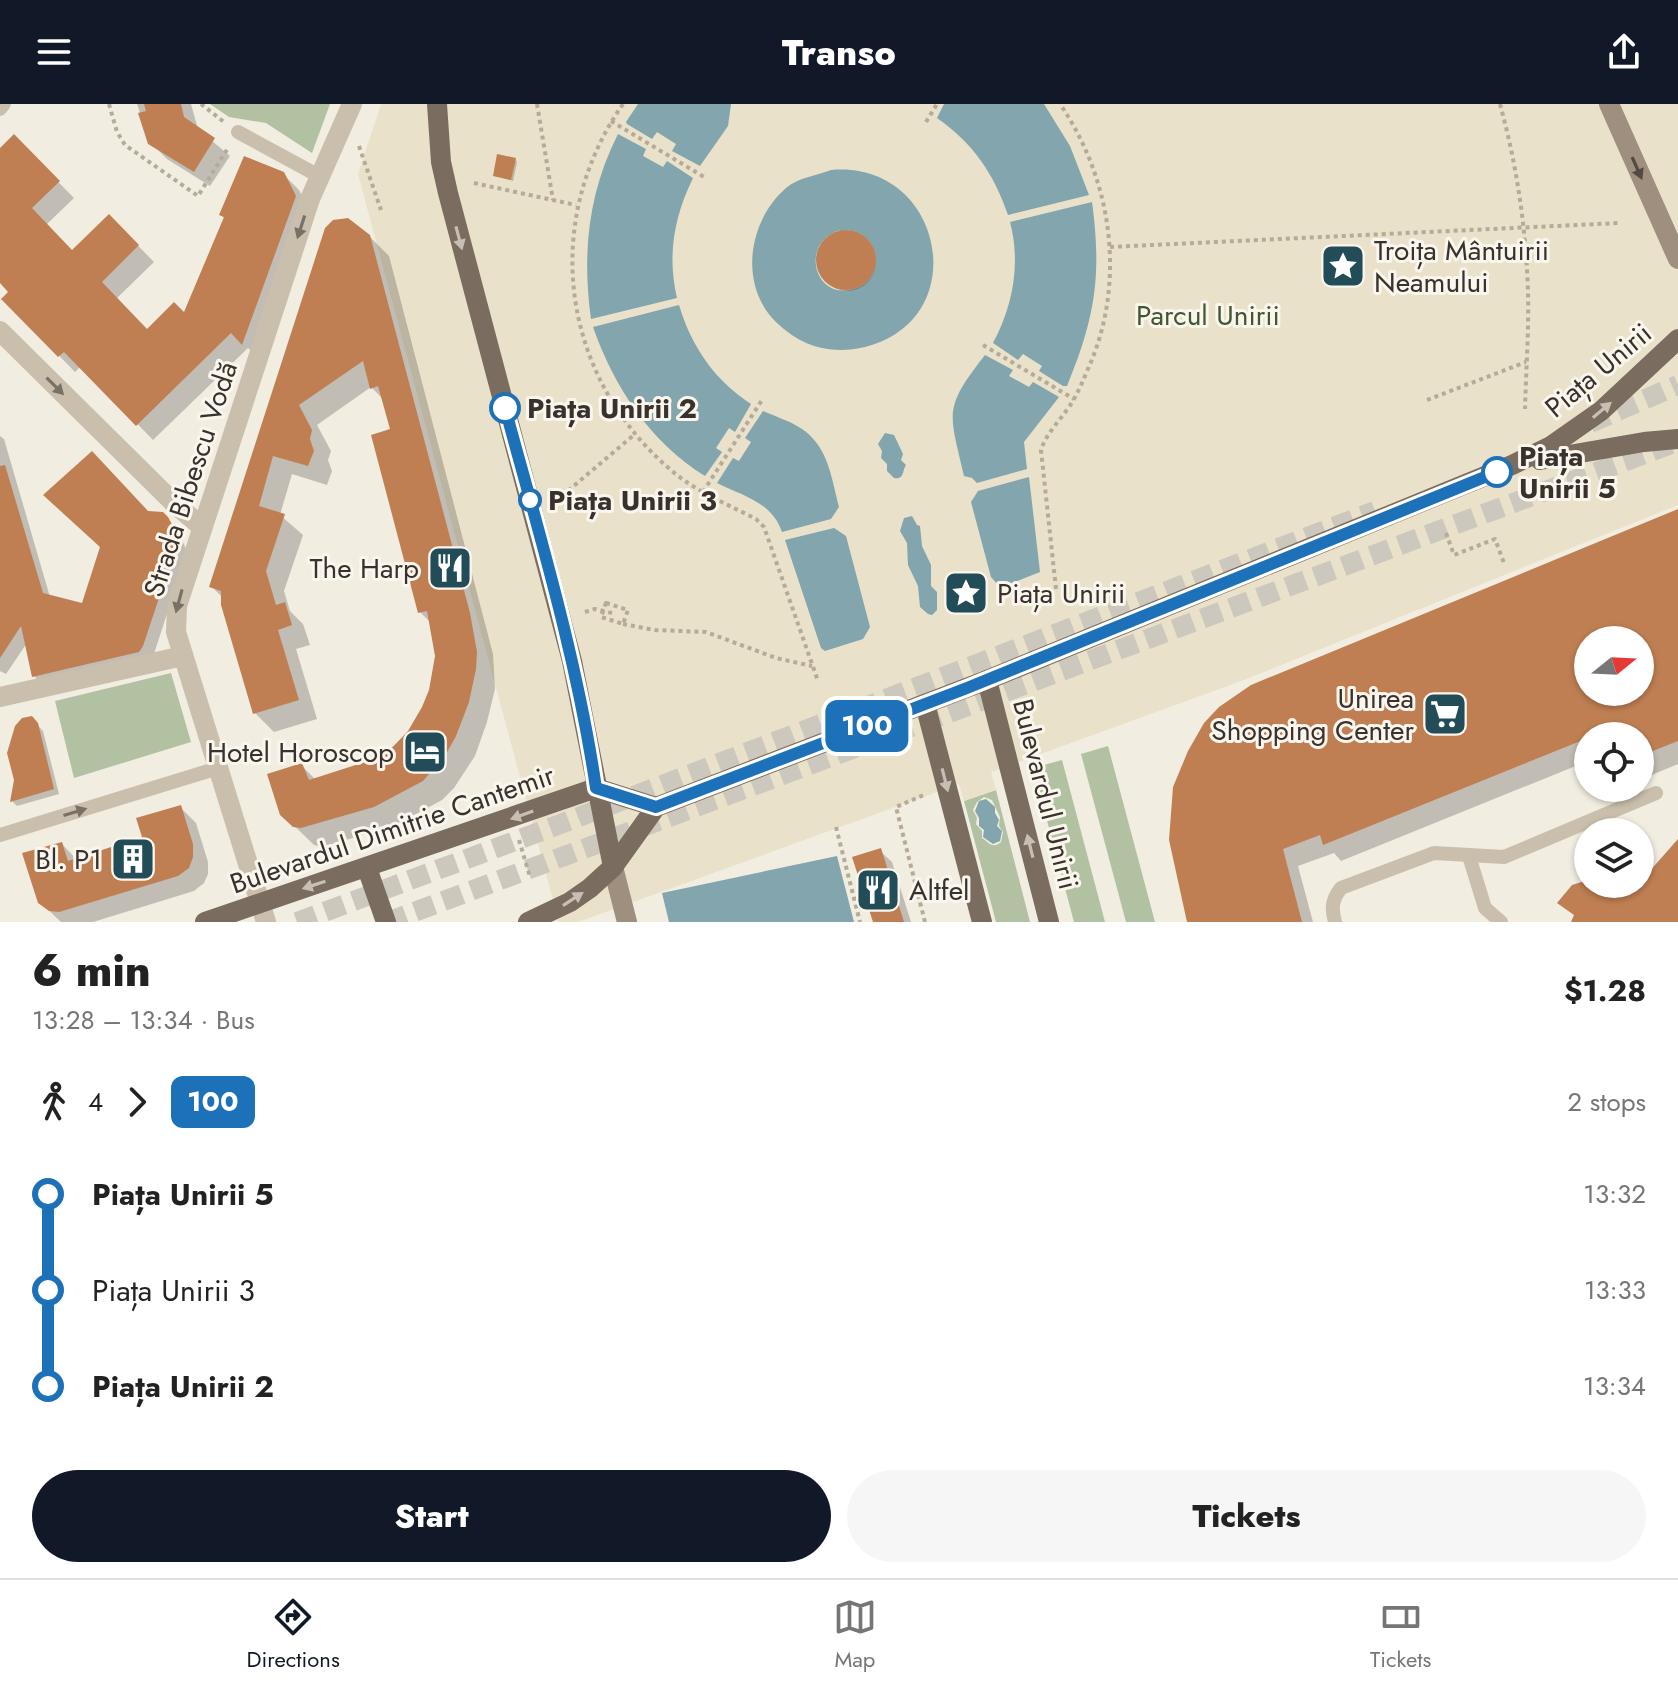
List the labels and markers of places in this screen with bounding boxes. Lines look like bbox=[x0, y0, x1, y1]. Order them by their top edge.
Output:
place label: Troița Mântuirii Neamului bbox=[1374, 230, 1549, 303]
place icon: Troița Mântuirii Neamului bbox=[1319, 242, 1367, 290]
place label: Piața Unirii 2 bbox=[527, 388, 697, 429]
marker: Piața Unirii 2 bbox=[490, 393, 520, 423]
place label: Piața Unirii 5 bbox=[1519, 436, 1616, 509]
marker: Piața Unirii 5 bbox=[1482, 457, 1512, 487]
place label: Piața Unirii 3 bbox=[548, 480, 717, 521]
marker: Piața Unirii 3 bbox=[519, 489, 541, 511]
restaurant icon: The Harp bbox=[426, 544, 474, 592]
place label: The Harp bbox=[309, 548, 419, 589]
place icon: Piața Unirii bbox=[942, 569, 990, 617]
place label: Piața Unirii bbox=[997, 573, 1125, 614]
place label: Unirea Shopping Center bbox=[1211, 678, 1414, 751]
supermarket icon: Unirea Shopping Center bbox=[1421, 690, 1469, 738]
hotel icon: Hotel Horoscop bbox=[401, 728, 449, 776]
place label: Hotel Horoscop bbox=[207, 732, 394, 773]
building icon: Bl. P1 bbox=[109, 835, 157, 883]
place label: Bl. P1 bbox=[35, 839, 102, 880]
restaurant icon: Altfel bbox=[854, 866, 902, 914]
place label: Altfel bbox=[909, 870, 970, 911]

